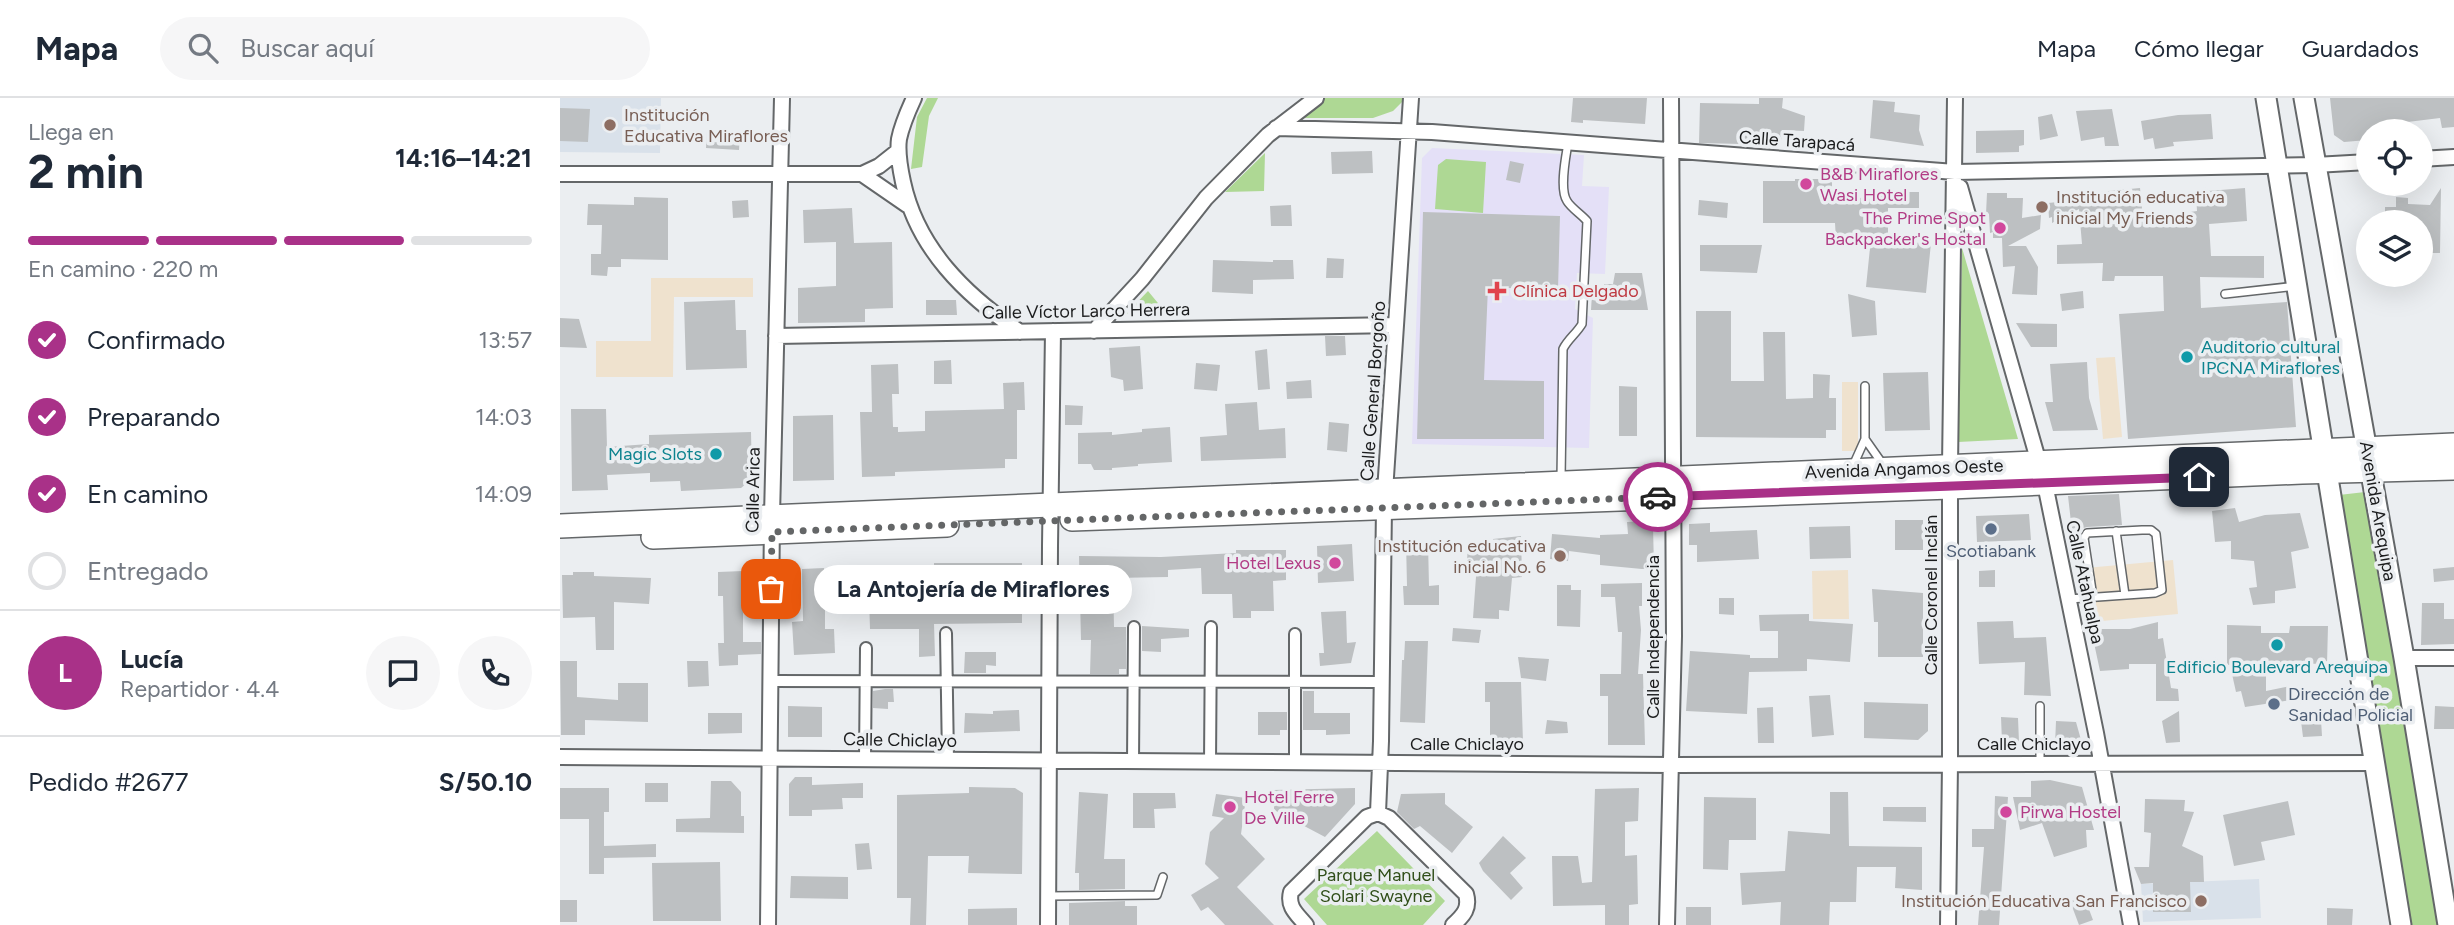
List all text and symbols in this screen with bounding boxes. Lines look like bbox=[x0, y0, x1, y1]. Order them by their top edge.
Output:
search box bbox=[160, 17, 650, 80]
text: Mapa bbox=[35, 29, 118, 68]
icon: search bbox=[184, 29, 222, 67]
text: Buscar aquí bbox=[240, 32, 374, 64]
text: Mapa bbox=[2037, 34, 2096, 63]
text: Cómo llegar bbox=[2134, 34, 2264, 63]
text: Guardados bbox=[2302, 34, 2419, 63]
place label: Institución Educativa Miraflores bbox=[624, 104, 788, 147]
marker: Institución Educativa Miraflores bbox=[602, 117, 618, 133]
text: Llega en bbox=[28, 118, 114, 146]
map controls bbox=[2356, 119, 2433, 287]
button: locate bbox=[2356, 119, 2433, 196]
street label: Calle Tarapacá bbox=[1738, 126, 1856, 156]
text: 14:16–14:21 bbox=[395, 142, 532, 174]
text: 2 min bbox=[28, 144, 144, 200]
place label: B&B Miraflores Wasi Hotel bbox=[1820, 163, 1938, 206]
marker: B&B Miraflores Wasi Hotel bbox=[1798, 176, 1814, 192]
place label: Institución educativa inicial My Friends bbox=[2056, 186, 2225, 229]
marker: Institución educativa inicial My Friends bbox=[2034, 199, 2050, 215]
place label: The Prime Spot Backpacker's Hostal bbox=[1825, 207, 1986, 250]
button: layers bbox=[2356, 210, 2433, 287]
marker: The Prime Spot Backpacker's Hostal bbox=[1992, 220, 2008, 236]
text: En camino · 220 m bbox=[28, 255, 218, 283]
place label: Clínica Delgado bbox=[1513, 280, 1639, 302]
marker: Clínica Delgado bbox=[1487, 281, 1507, 301]
street label: Calle Víctor Larco Herrera bbox=[982, 298, 1190, 324]
street label: Calle General Borgoño bbox=[1356, 300, 1390, 482]
icon: check bbox=[28, 321, 66, 359]
text: Confirmado bbox=[87, 324, 225, 356]
text: 13:57 bbox=[479, 326, 532, 354]
place label: Auditorio cultural IPCNA Miraflores bbox=[2201, 336, 2340, 379]
marker: Auditorio cultural IPCNA Miraflores bbox=[2179, 349, 2195, 365]
icon: check bbox=[28, 398, 66, 436]
text: Preparando bbox=[87, 401, 220, 433]
text: 14:03 bbox=[475, 403, 532, 431]
street label: Avenida Arequipa bbox=[2355, 439, 2401, 583]
place label: Magic Slots bbox=[608, 443, 702, 465]
marker: Magic Slots bbox=[708, 446, 724, 462]
street label: Calle Arica bbox=[741, 447, 765, 533]
pin bbox=[2169, 447, 2229, 507]
street label: Avenida Angamos Oeste bbox=[1804, 455, 2004, 483]
icon: home bbox=[2180, 458, 2218, 496]
courier bbox=[1623, 462, 1693, 532]
icon: check bbox=[28, 475, 66, 513]
text: En camino bbox=[87, 478, 208, 510]
icon: car bbox=[1639, 478, 1677, 516]
text: 14:09 bbox=[475, 480, 532, 508]
street label: Calle Coronel Inclán bbox=[1920, 515, 1942, 675]
street label: Calle Atahualpa bbox=[2061, 518, 2109, 646]
marker: Scotiabank bbox=[1983, 521, 1999, 537]
place label: Institución educativa inicial No. 6 bbox=[1377, 535, 1546, 578]
place label: Scotiabank bbox=[1946, 540, 2036, 562]
marker: Institución educativa inicial No. 6 bbox=[1552, 548, 1568, 564]
place label: Hotel Lexus bbox=[1226, 552, 1321, 574]
text: Entregado bbox=[87, 555, 209, 587]
marker: Hotel Lexus bbox=[1327, 555, 1343, 571]
street label: Calle Independencia bbox=[1642, 555, 1664, 719]
pin bbox=[741, 559, 801, 619]
callout: La Antojería de Miraflores bbox=[813, 564, 1132, 614]
icon: bag bbox=[752, 570, 790, 608]
text: La Antojería de Miraflores bbox=[837, 575, 1109, 603]
button: chat bbox=[366, 636, 440, 710]
button: phone bbox=[458, 636, 532, 710]
marker: Edificio Boulevard Arequipa bbox=[2269, 637, 2285, 653]
text: Lucía bbox=[120, 643, 184, 675]
place label: Edificio Boulevard Arequipa bbox=[2166, 656, 2388, 678]
text: L bbox=[58, 657, 72, 689]
text: Repartidor · 4.4 bbox=[120, 675, 279, 703]
place label: Dirección de Sanidad Policial bbox=[2288, 683, 2413, 726]
marker: Dirección de Sanidad Policial bbox=[2266, 696, 2282, 712]
street label: Calle Chiclayo bbox=[843, 728, 957, 752]
street label: Calle Chiclayo bbox=[1410, 733, 1524, 755]
street label: Calle Chiclayo bbox=[1977, 733, 2091, 755]
text: Pedido #2677 bbox=[28, 766, 189, 798]
text: S/50.10 bbox=[439, 766, 532, 798]
place label: Hotel Ferre De Ville bbox=[1244, 786, 1335, 829]
marker: Hotel Ferre De Ville bbox=[1222, 799, 1238, 815]
place label: Pirwa Hostel bbox=[2020, 801, 2121, 823]
marker: Pirwa Hostel bbox=[1998, 804, 2014, 820]
park label: Parque Manuel Solari Swayne bbox=[1317, 864, 1435, 907]
place label: Institución Educativa San Francisco bbox=[1901, 890, 2187, 912]
marker: Institución Educativa San Francisco bbox=[2193, 893, 2209, 909]

